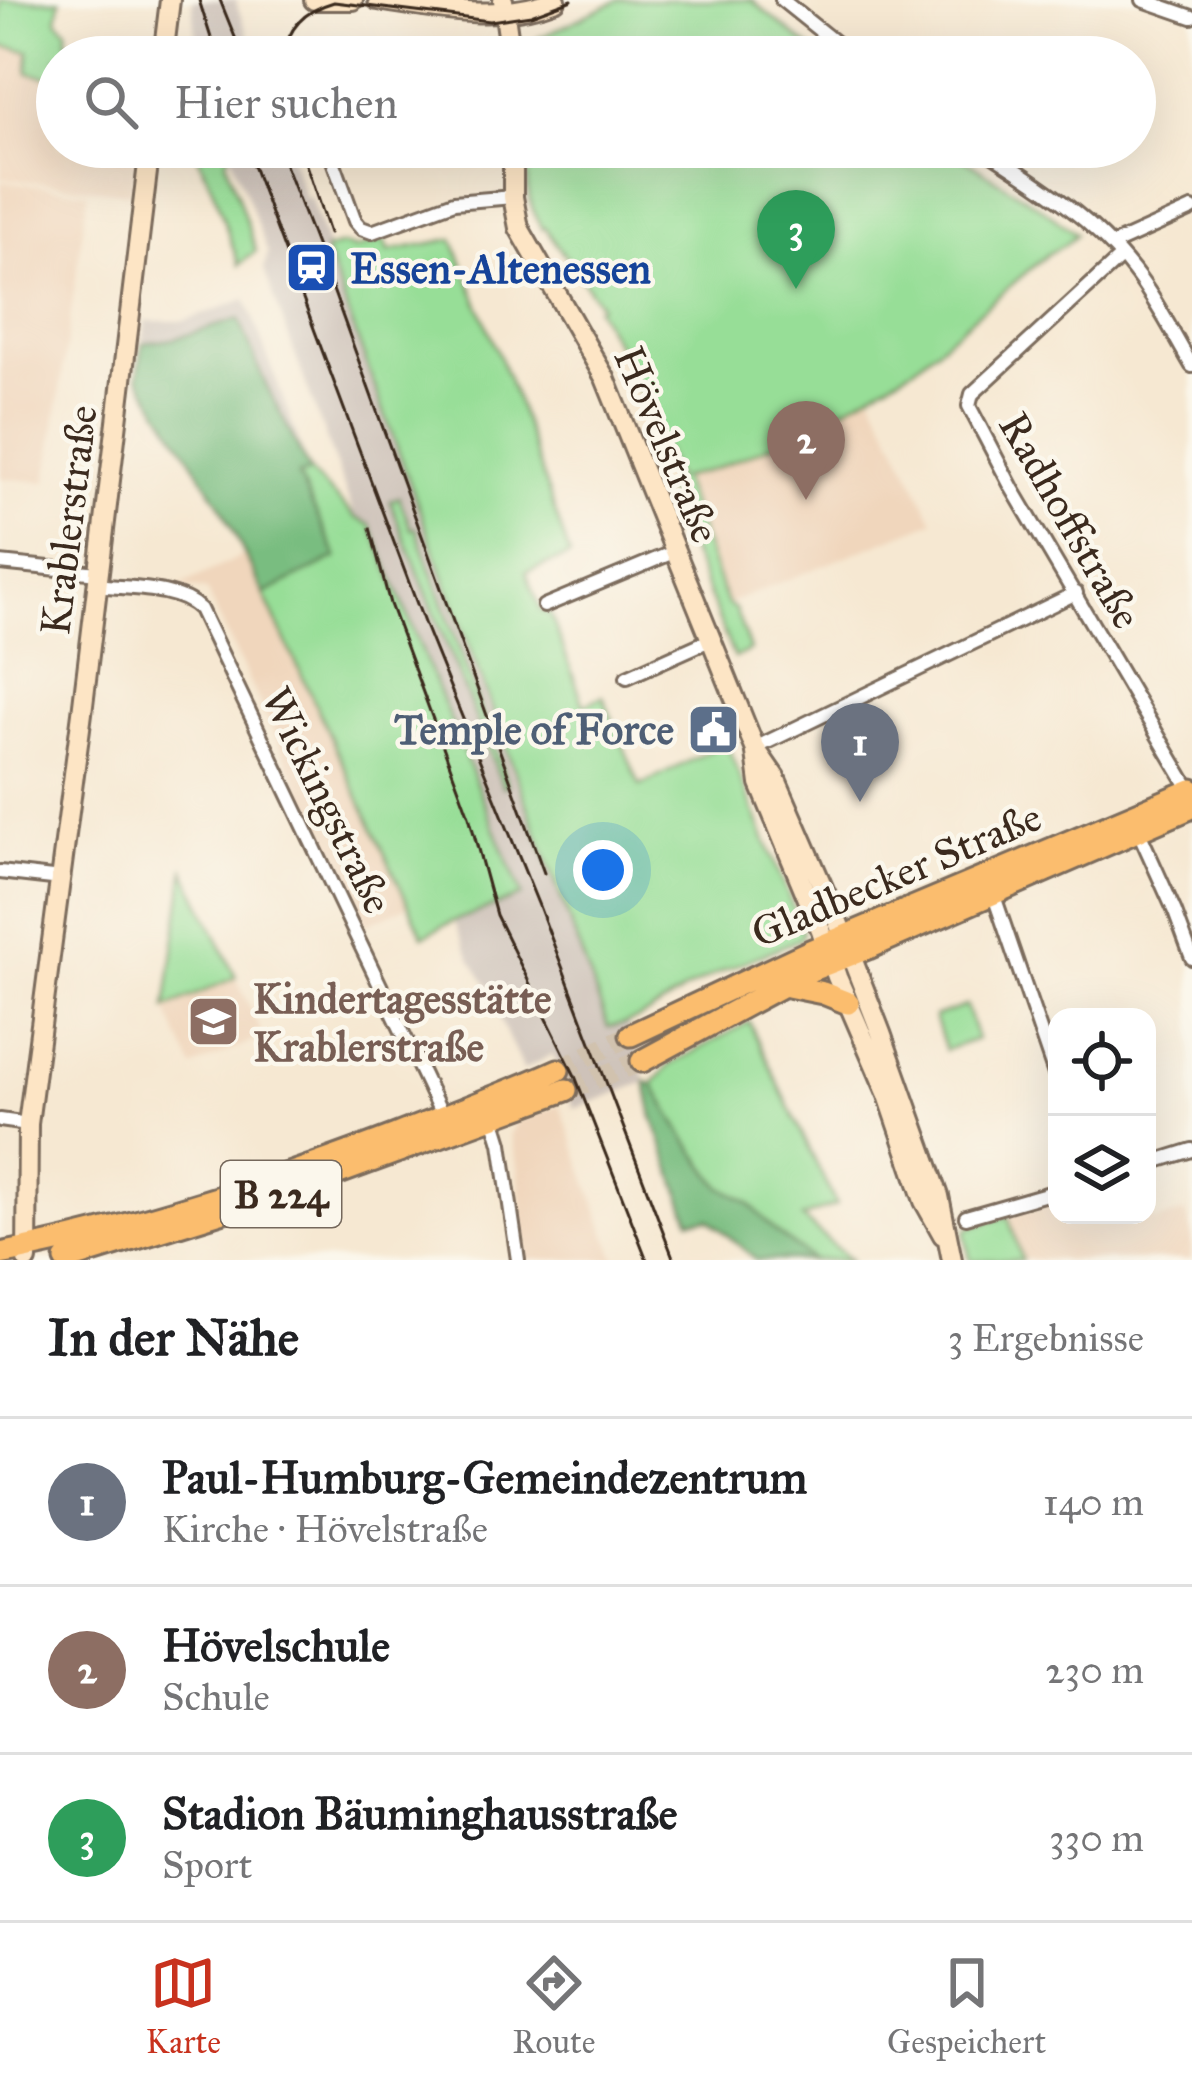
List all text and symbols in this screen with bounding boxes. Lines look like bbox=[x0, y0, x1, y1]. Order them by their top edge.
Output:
search box bbox=[36, 36, 1156, 168]
icon: search bbox=[78, 69, 144, 135]
text: Hier suchen bbox=[174, 75, 398, 130]
pin: 3 bbox=[757, 190, 835, 289]
station icon: Essen-Altenessen bbox=[283, 240, 339, 296]
place label: Essen-Altenessen bbox=[350, 243, 651, 295]
street label: Hövelstraße bbox=[602, 338, 732, 550]
pin: 2 bbox=[767, 401, 845, 500]
street label: Krablerstraße bbox=[29, 402, 109, 638]
street label: Radhoffstraße bbox=[987, 403, 1153, 638]
street label: Wickingstraße bbox=[250, 679, 404, 922]
public building icon: Temple of Force bbox=[685, 701, 741, 757]
pin: 1 bbox=[821, 703, 899, 802]
place label: Temple of Force bbox=[394, 704, 674, 756]
street label: Gladbecker Straße bbox=[744, 790, 1049, 959]
your location bbox=[573, 840, 633, 900]
place label: Kindertagesstätte Krablerstraße bbox=[253, 973, 552, 1073]
school or university icon: Kindertagesstätte Krablerstraße bbox=[186, 994, 242, 1050]
map controls bbox=[1048, 1008, 1156, 1224]
button: locate bbox=[1048, 1008, 1156, 1116]
button: layers bbox=[1048, 1116, 1156, 1224]
road number: B 224 bbox=[221, 1161, 341, 1227]
text: In der Nähe bbox=[48, 1307, 299, 1369]
text: 3 Ergebnisse bbox=[948, 1314, 1144, 1362]
text: Paul-Humburg-Gemeindezentrum bbox=[162, 1450, 807, 1505]
text: 1 bbox=[79, 1478, 95, 1526]
text: 140 m bbox=[1043, 1478, 1144, 1526]
text: Kirche · Hövelstraße bbox=[162, 1505, 488, 1553]
text: Hövelschule bbox=[162, 1618, 390, 1673]
text: 2 bbox=[77, 1646, 97, 1694]
text: 230 m bbox=[1045, 1646, 1144, 1694]
text: Schule bbox=[162, 1673, 270, 1721]
text: Stadion Bäuminghausstraße bbox=[162, 1786, 678, 1841]
text: 3 bbox=[79, 1814, 95, 1862]
text: 330 m bbox=[1049, 1814, 1144, 1862]
text: Sport bbox=[162, 1841, 252, 1889]
tab: Karte bbox=[146, 1950, 221, 2062]
tab: Route bbox=[513, 1950, 595, 2062]
tab: Gespeichert bbox=[887, 1950, 1046, 2062]

